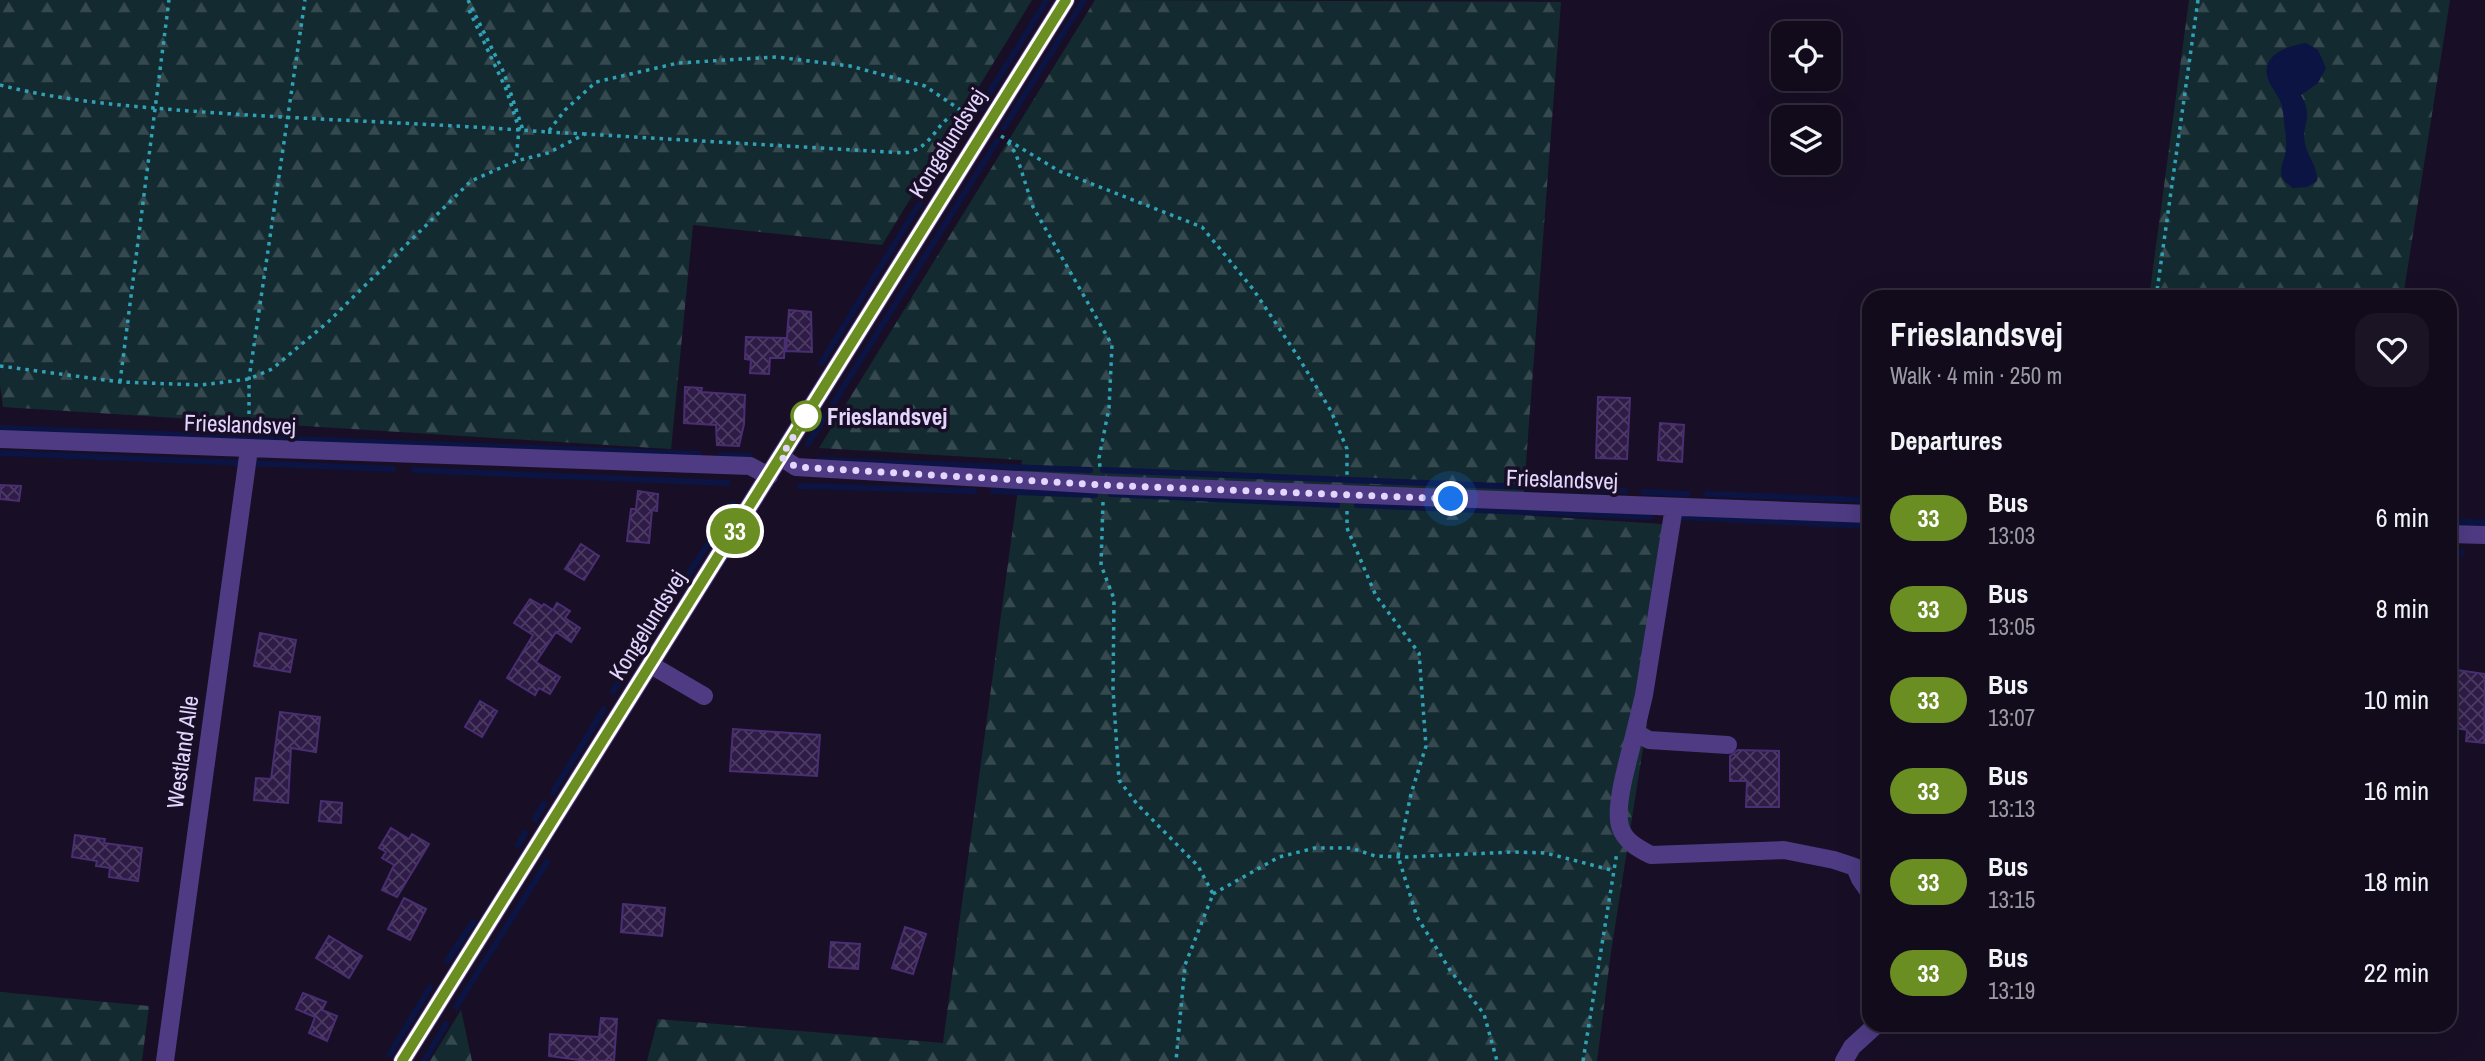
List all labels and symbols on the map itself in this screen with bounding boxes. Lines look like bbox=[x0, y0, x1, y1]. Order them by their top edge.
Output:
street label: Kongelundsvej bbox=[901, 82, 993, 204]
marker: Frieslandsvej bbox=[791, 401, 821, 431]
place label: Frieslandsvej bbox=[827, 401, 948, 432]
street label: Frieslandsvej bbox=[183, 407, 297, 441]
street label: Frieslandsvej bbox=[1505, 462, 1619, 496]
your location bbox=[1433, 481, 1468, 516]
line badge: 33 bbox=[704, 508, 766, 554]
street label: Kongelundsvej bbox=[601, 564, 693, 686]
street label: Westland Alle bbox=[159, 693, 205, 811]

